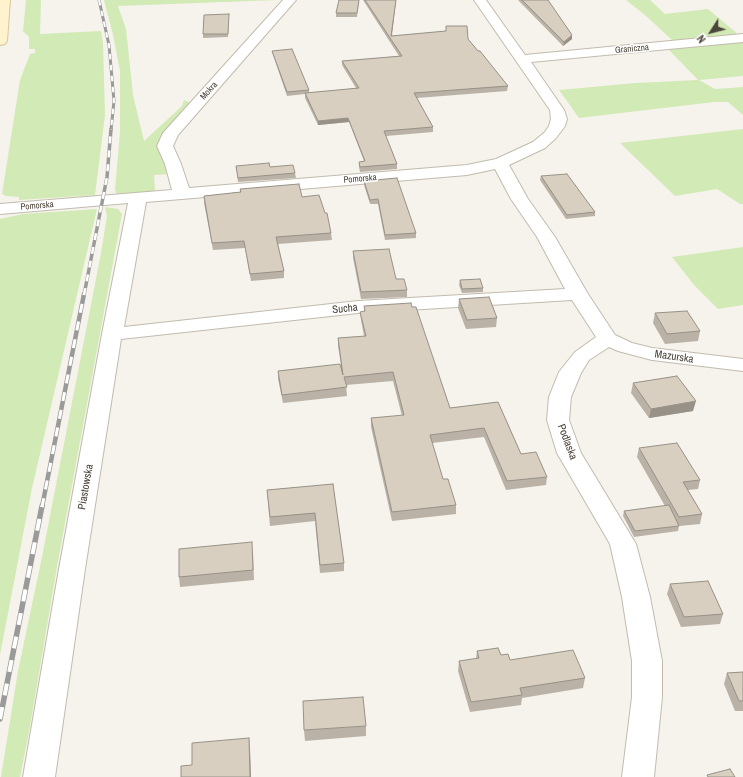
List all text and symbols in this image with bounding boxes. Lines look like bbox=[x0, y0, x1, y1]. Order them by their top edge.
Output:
north arrow bbox=[691, 12, 731, 52]
text: N bbox=[694, 32, 709, 46]
street label: Graniczna bbox=[615, 42, 649, 56]
street label: Mokra bbox=[198, 80, 220, 102]
street label: Pomorska bbox=[343, 172, 377, 186]
street label: Pomorska bbox=[20, 199, 54, 213]
street label: Sucha bbox=[332, 301, 358, 317]
street label: Mazurska bbox=[654, 348, 694, 366]
street label: Podlaska bbox=[554, 422, 580, 462]
street label: Piastowska bbox=[75, 463, 97, 511]

